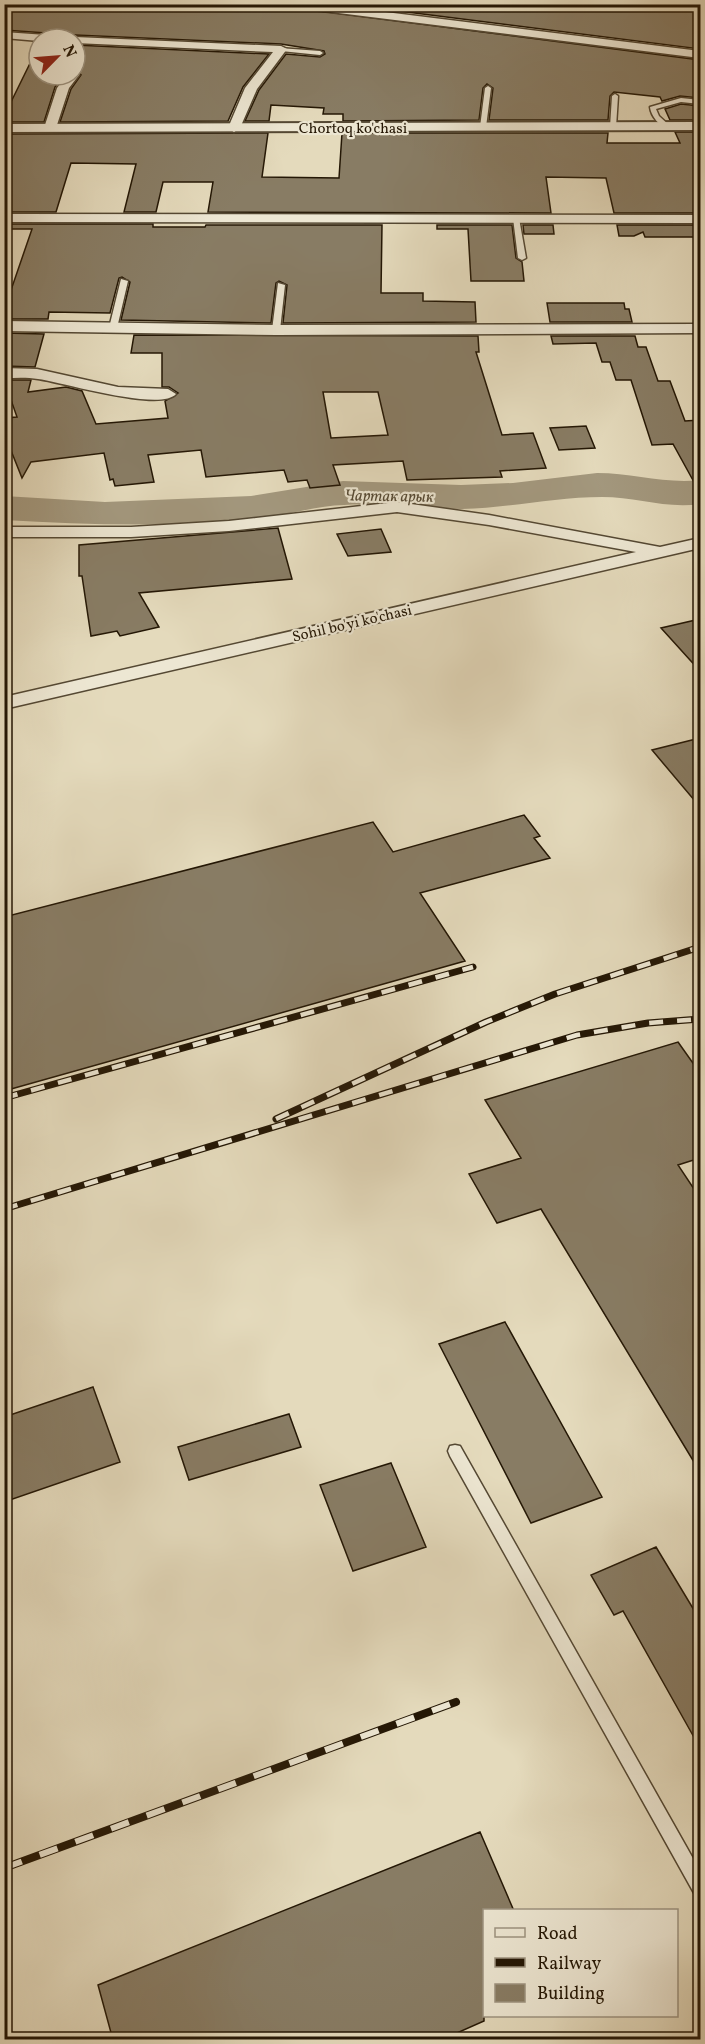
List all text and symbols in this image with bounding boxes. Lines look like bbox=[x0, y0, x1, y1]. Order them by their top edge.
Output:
north arrow bbox=[27, 27, 87, 87]
text: N bbox=[56, 42, 81, 62]
street label: Chortoq ko'chasi bbox=[299, 119, 407, 140]
water label: Чартак арык bbox=[344, 485, 434, 509]
street label: Sohil bo'yi ko'chasi bbox=[290, 600, 414, 648]
legend bbox=[483, 1909, 678, 2017]
text: Road bbox=[537, 1922, 578, 1947]
text: Railway bbox=[537, 1952, 601, 1977]
text: Building bbox=[537, 1982, 605, 2007]

